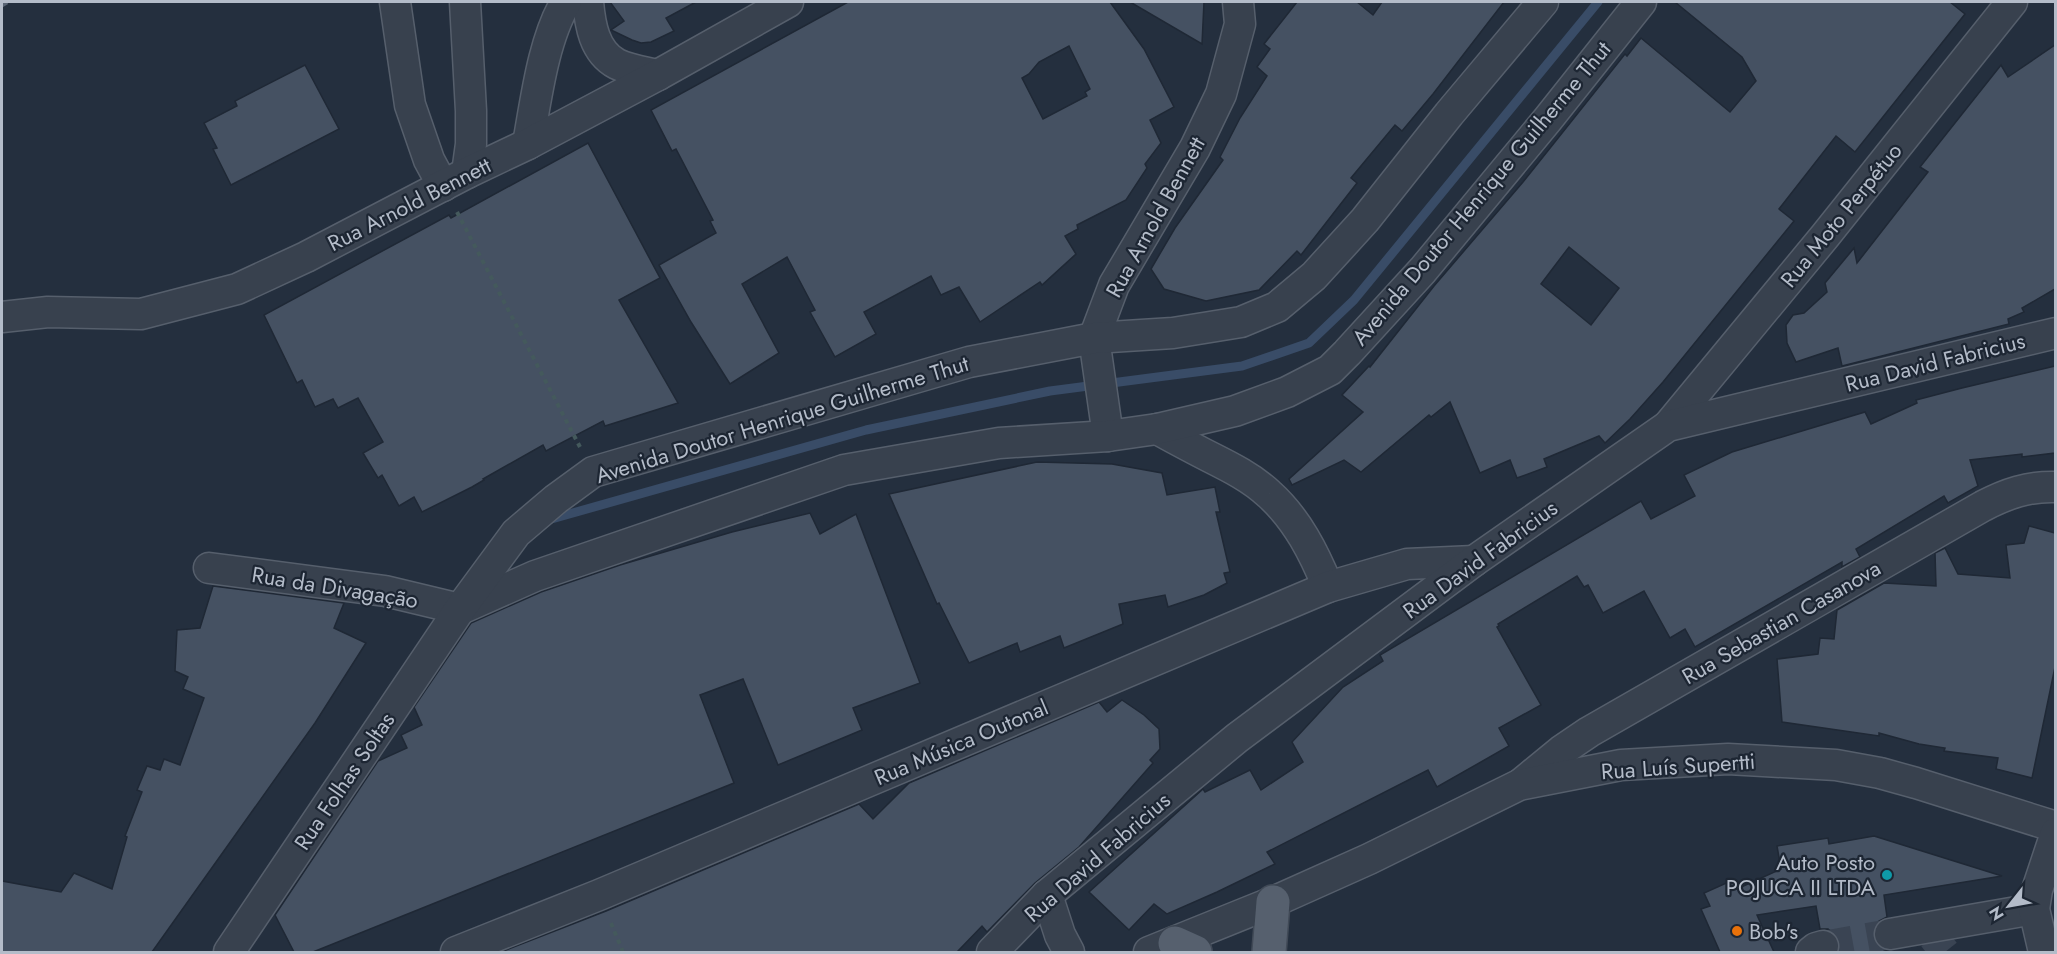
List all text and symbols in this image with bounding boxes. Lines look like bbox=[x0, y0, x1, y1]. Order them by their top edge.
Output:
street label: Avenida Doutor Henrique Guilherme Thut bbox=[1344, 33, 1619, 352]
street label: Rua Arnold Bennett bbox=[1097, 130, 1213, 303]
street label: Rua Moto Perpétuo bbox=[1773, 136, 1909, 294]
street label: Rua Arnold Bennett bbox=[322, 149, 497, 259]
street label: Rua David Fabricius bbox=[1842, 324, 2028, 400]
street label: Avenida Doutor Henrique Guilherme Thut bbox=[592, 347, 973, 491]
street label: Rua David Fabricius bbox=[1396, 492, 1564, 626]
street label: Rua Sebastian Casanova bbox=[1676, 552, 1886, 692]
street label: Rua da Divagação bbox=[250, 558, 420, 616]
street label: Rua Música Outonal bbox=[869, 691, 1053, 793]
street label: Rua Folhas Soltas bbox=[286, 706, 402, 856]
street label: Rua Luís Supertti bbox=[1600, 745, 1756, 787]
street label: Rua David Fabricius bbox=[1017, 784, 1177, 930]
place label: Auto Posto POJUCA II LTDA bbox=[1726, 846, 1875, 903]
marker: Auto Posto POJUCA II LTDA bbox=[1880, 868, 1894, 882]
north arrow bbox=[1979, 876, 2039, 936]
text: N bbox=[1983, 902, 2010, 925]
place label: Bob's bbox=[1749, 915, 1798, 947]
marker: Bob's bbox=[1730, 924, 1744, 938]

